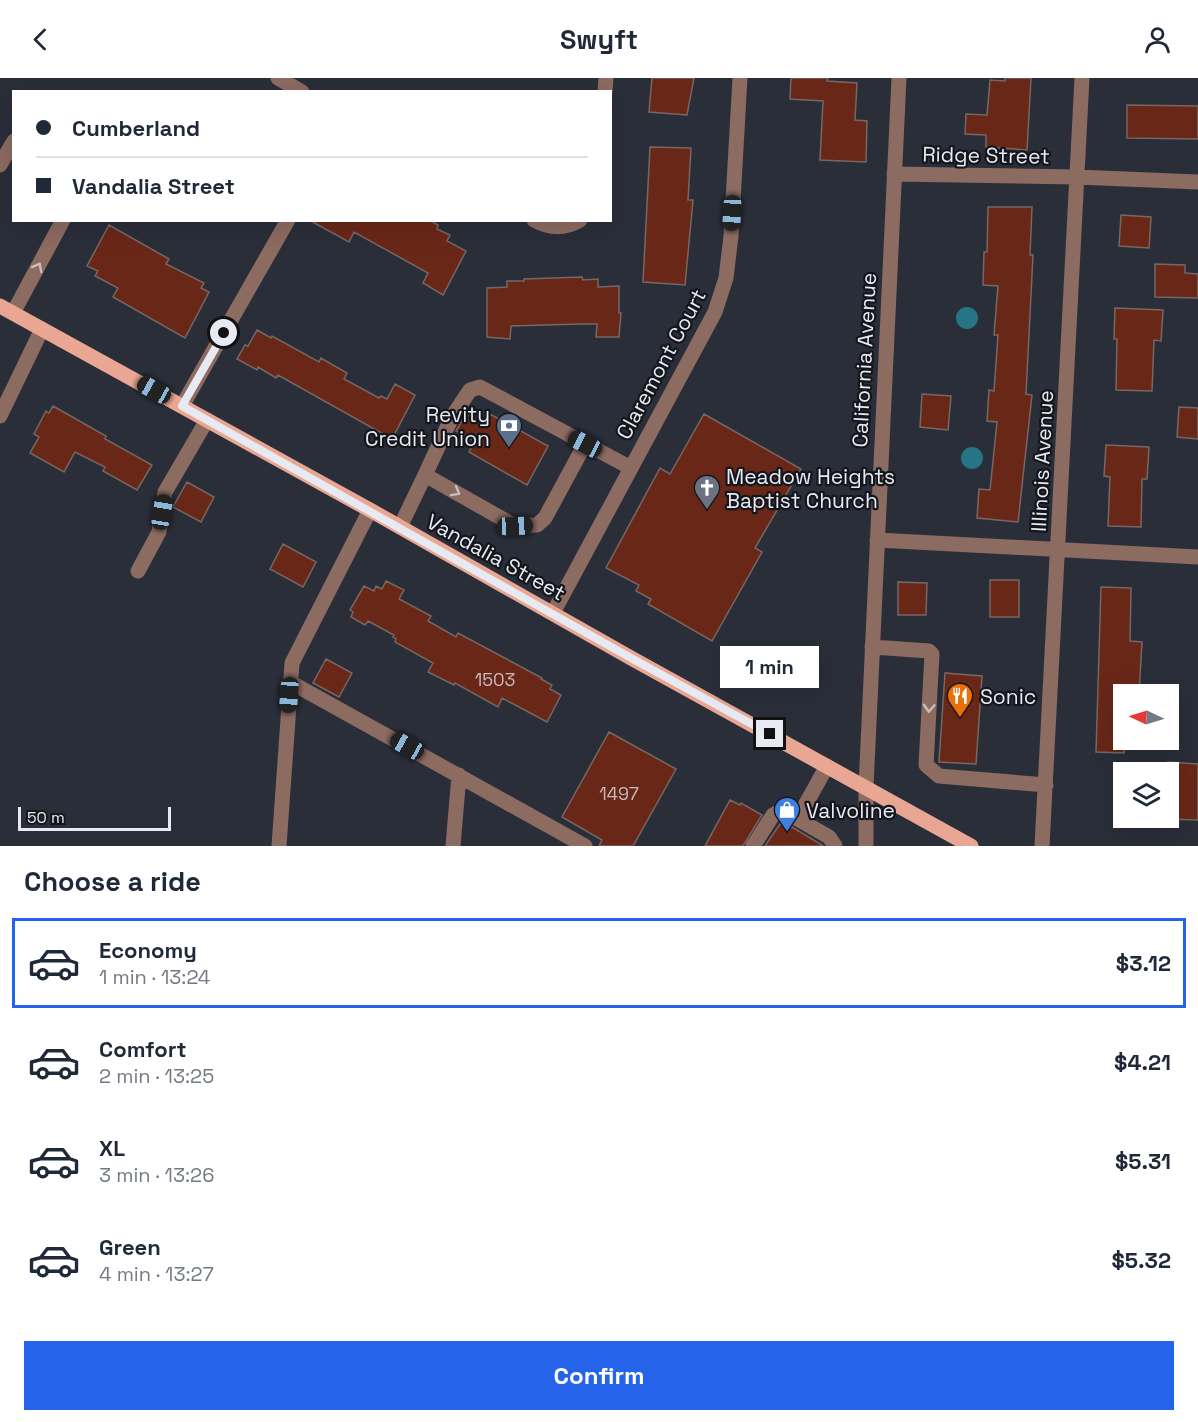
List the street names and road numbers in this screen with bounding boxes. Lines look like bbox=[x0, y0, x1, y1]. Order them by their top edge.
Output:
street label: Ridge Street bbox=[922, 140, 1050, 170]
street label: California Avenue bbox=[846, 272, 882, 448]
street label: Claremont Court bbox=[610, 284, 712, 444]
street label: Illinois Avenue bbox=[1025, 389, 1059, 533]
street label: Vandalia Street bbox=[422, 508, 570, 606]

